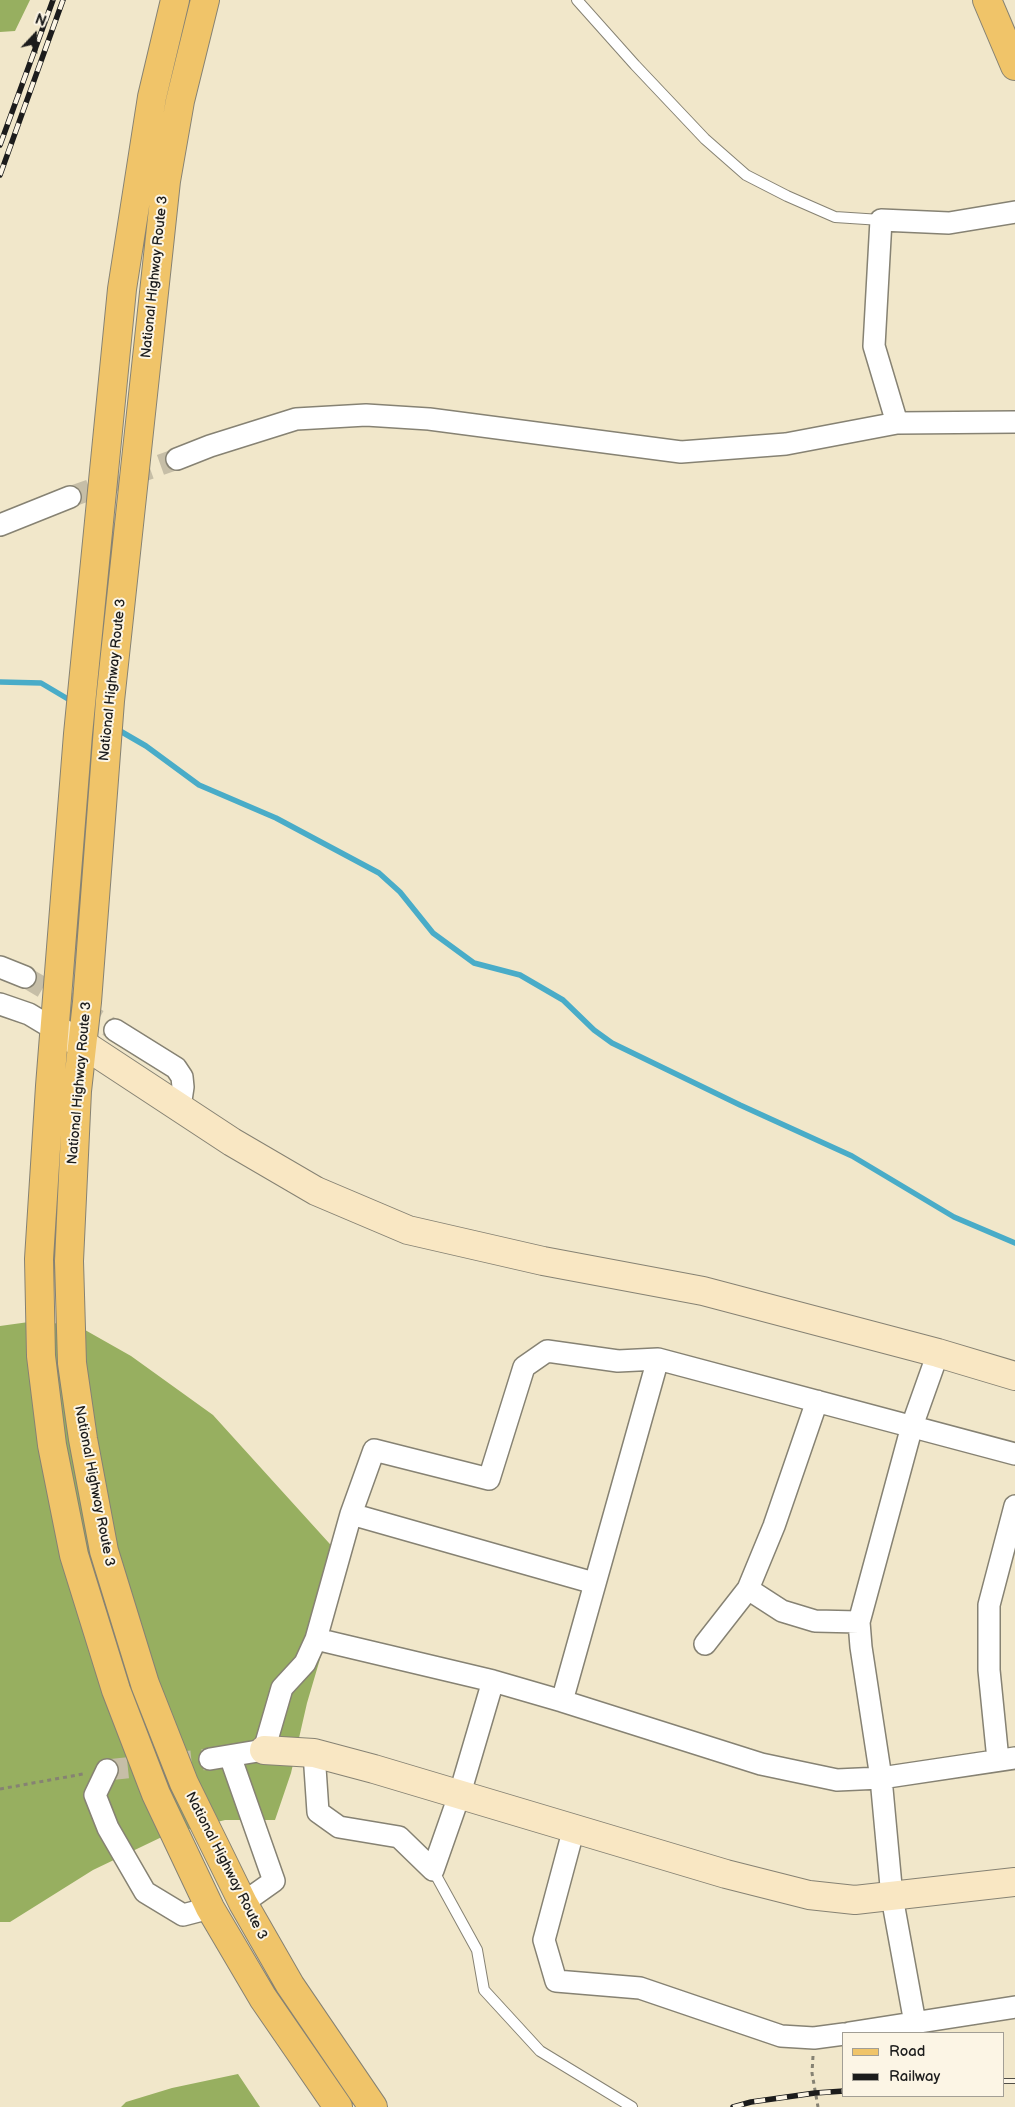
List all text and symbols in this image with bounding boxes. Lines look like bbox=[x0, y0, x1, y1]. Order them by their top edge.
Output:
north arrow bbox=[10, 10, 60, 60]
text: N bbox=[33, 11, 49, 30]
street label: National Highway Route 3 bbox=[138, 195, 172, 359]
street label: National Highway Route 3 bbox=[96, 598, 130, 762]
street label: National Highway Route 3 bbox=[65, 1001, 95, 1165]
street label: National Highway Route 3 bbox=[70, 1404, 118, 1568]
street label: National Highway Route 3 bbox=[181, 1789, 271, 1943]
legend bbox=[842, 2032, 1005, 2097]
text: Road bbox=[889, 2042, 925, 2061]
text: Railway bbox=[889, 2067, 940, 2086]

